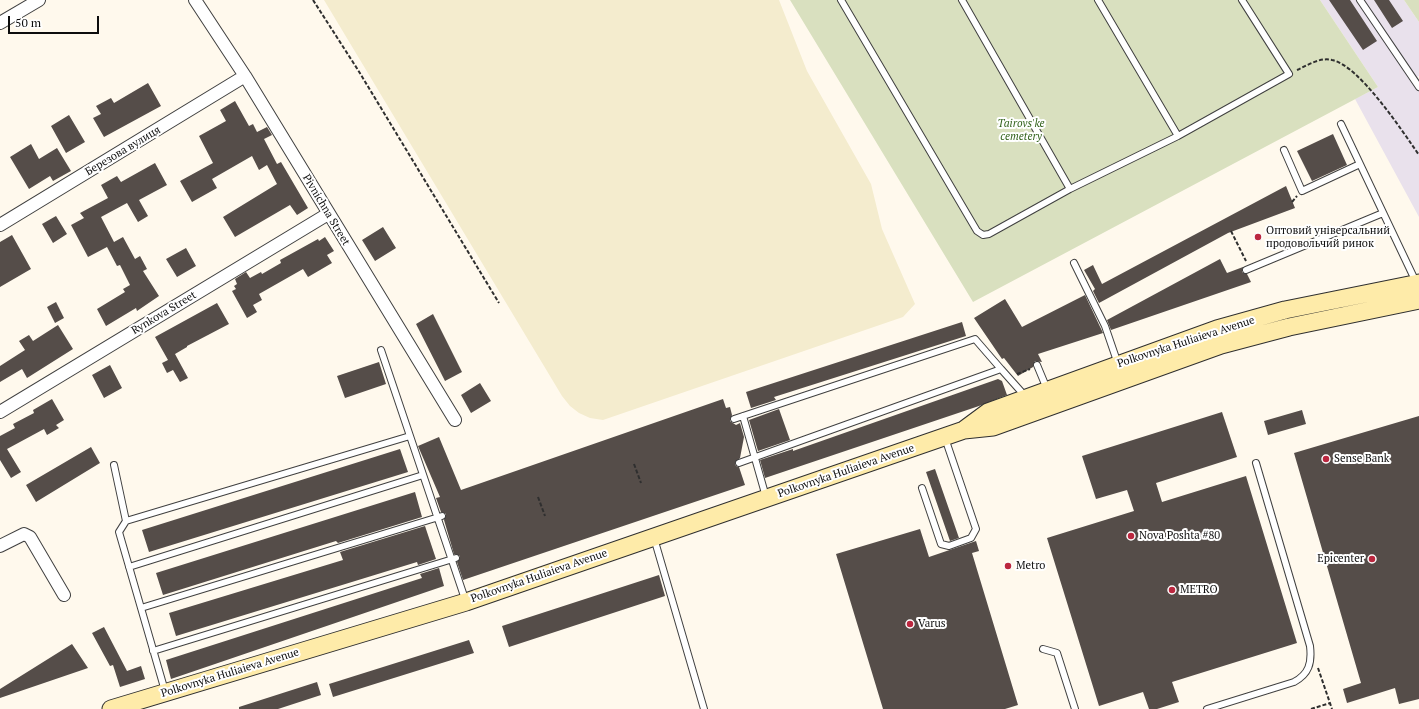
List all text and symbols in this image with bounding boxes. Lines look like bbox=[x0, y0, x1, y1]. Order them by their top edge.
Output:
scale bar bbox=[10, 8, 101, 34]
text: 50 m bbox=[15, 15, 41, 30]
park label: Tairovs'ke cemetery bbox=[997, 117, 1045, 143]
street label: Березова вулиця bbox=[83, 123, 163, 179]
street label: Pivnichna Street bbox=[299, 172, 353, 248]
place label: Оптовий універсальний продовольчий ринок bbox=[1266, 224, 1390, 250]
marker: Оптовий універсальний продовольчий ринок bbox=[1253, 232, 1263, 242]
street label: Rynkova Street bbox=[129, 288, 199, 338]
street label: Polkovnyka Huliaieva Avenue bbox=[1116, 314, 1256, 370]
street label: Polkovnyka Huliaieva Avenue bbox=[776, 441, 916, 501]
place label: Sense Bank bbox=[1334, 452, 1389, 466]
marker: Sense Bank bbox=[1321, 454, 1331, 464]
place label: Nova Poshta #80 bbox=[1139, 529, 1220, 543]
marker: Nova Poshta #80 bbox=[1126, 531, 1136, 541]
street label: Polkovnyka Huliaieva Avenue bbox=[469, 546, 609, 606]
place label: Epicenter bbox=[1317, 552, 1364, 566]
marker: Epicenter bbox=[1367, 554, 1377, 564]
place label: Metro bbox=[1016, 559, 1045, 573]
marker: Metro bbox=[1003, 561, 1013, 571]
place label: METRO bbox=[1180, 583, 1218, 597]
marker: METRO bbox=[1167, 585, 1177, 595]
place label: Varus bbox=[918, 617, 945, 631]
marker: Varus bbox=[905, 619, 915, 629]
street label: Polkovnyka Huliaieva Avenue bbox=[159, 646, 301, 700]

